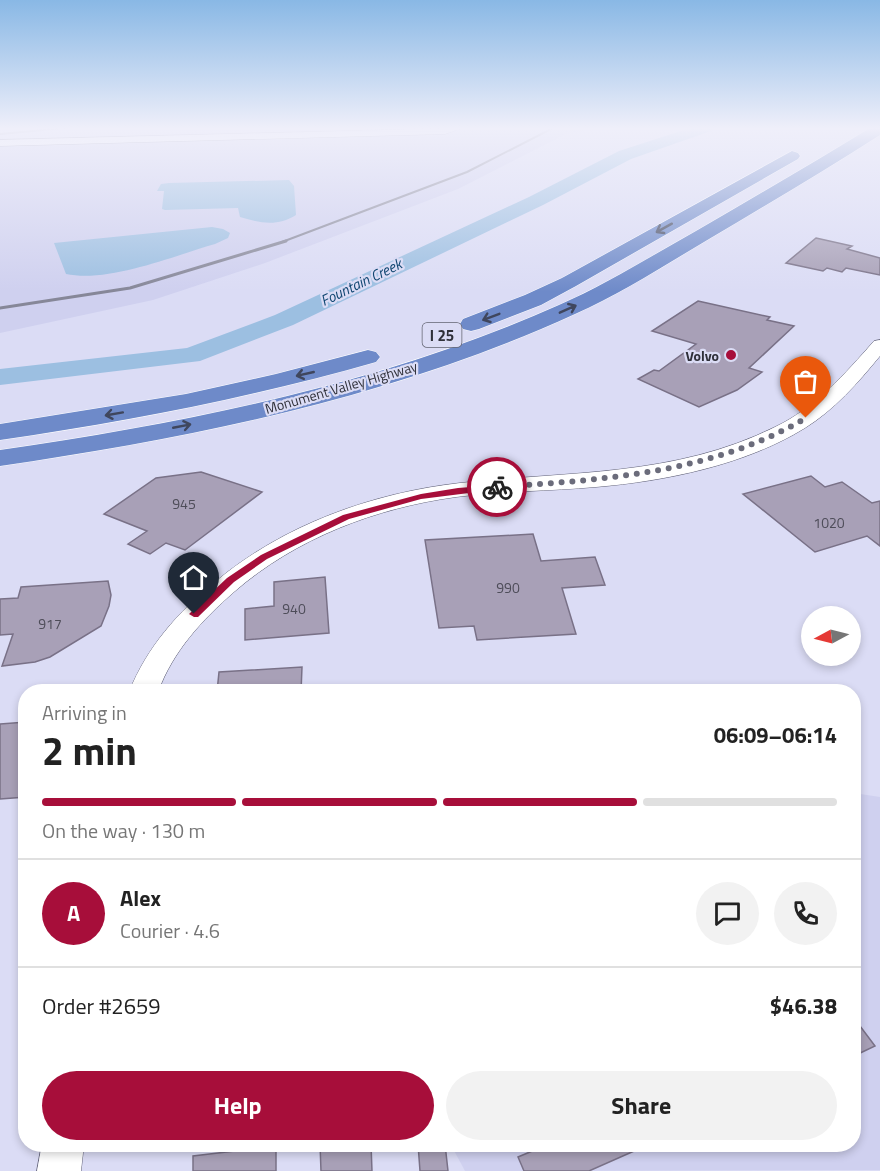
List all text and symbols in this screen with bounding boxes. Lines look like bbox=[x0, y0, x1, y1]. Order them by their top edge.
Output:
one-way arrow bbox=[656, 222, 673, 234]
water label: Fountain Creek bbox=[316, 251, 408, 312]
one-way arrow bbox=[559, 303, 577, 314]
one-way arrow bbox=[482, 312, 500, 323]
road number: I 25 bbox=[422, 323, 462, 347]
place label: Volvo bbox=[685, 345, 719, 366]
marker: Volvo bbox=[724, 348, 738, 362]
street label: Monument Valley Highway bbox=[262, 355, 420, 419]
pin bbox=[780, 356, 831, 418]
icon: bag bbox=[789, 365, 822, 398]
one-way arrow bbox=[295, 369, 314, 381]
one-way arrow bbox=[104, 409, 124, 420]
one-way arrow bbox=[171, 420, 191, 431]
courier bbox=[467, 457, 527, 517]
icon: bike bbox=[481, 471, 514, 504]
house number: 945 bbox=[172, 493, 196, 514]
house number: 1020 bbox=[813, 512, 845, 533]
pin bbox=[168, 552, 219, 614]
icon: home bbox=[177, 561, 210, 594]
house number: 990 bbox=[496, 577, 520, 598]
house number: 940 bbox=[282, 598, 306, 619]
north arrow bbox=[801, 606, 861, 666]
map controls bbox=[801, 606, 861, 666]
house number: 917 bbox=[38, 613, 62, 634]
text: Arriving in bbox=[42, 697, 127, 728]
text: 06:09–06:14 bbox=[714, 718, 837, 752]
text: 2 min bbox=[42, 721, 137, 780]
text: On the way · 130 m bbox=[42, 815, 205, 846]
text: Alex bbox=[120, 881, 161, 915]
button: chat bbox=[696, 882, 759, 945]
button: phone bbox=[774, 882, 837, 945]
text: A bbox=[67, 896, 80, 930]
text: Courier · 4.6 bbox=[120, 915, 220, 946]
text: Order #2659 bbox=[42, 989, 161, 1023]
text: $46.38 bbox=[770, 989, 837, 1023]
button: Help bbox=[42, 1071, 434, 1140]
button: Share bbox=[446, 1071, 837, 1140]

